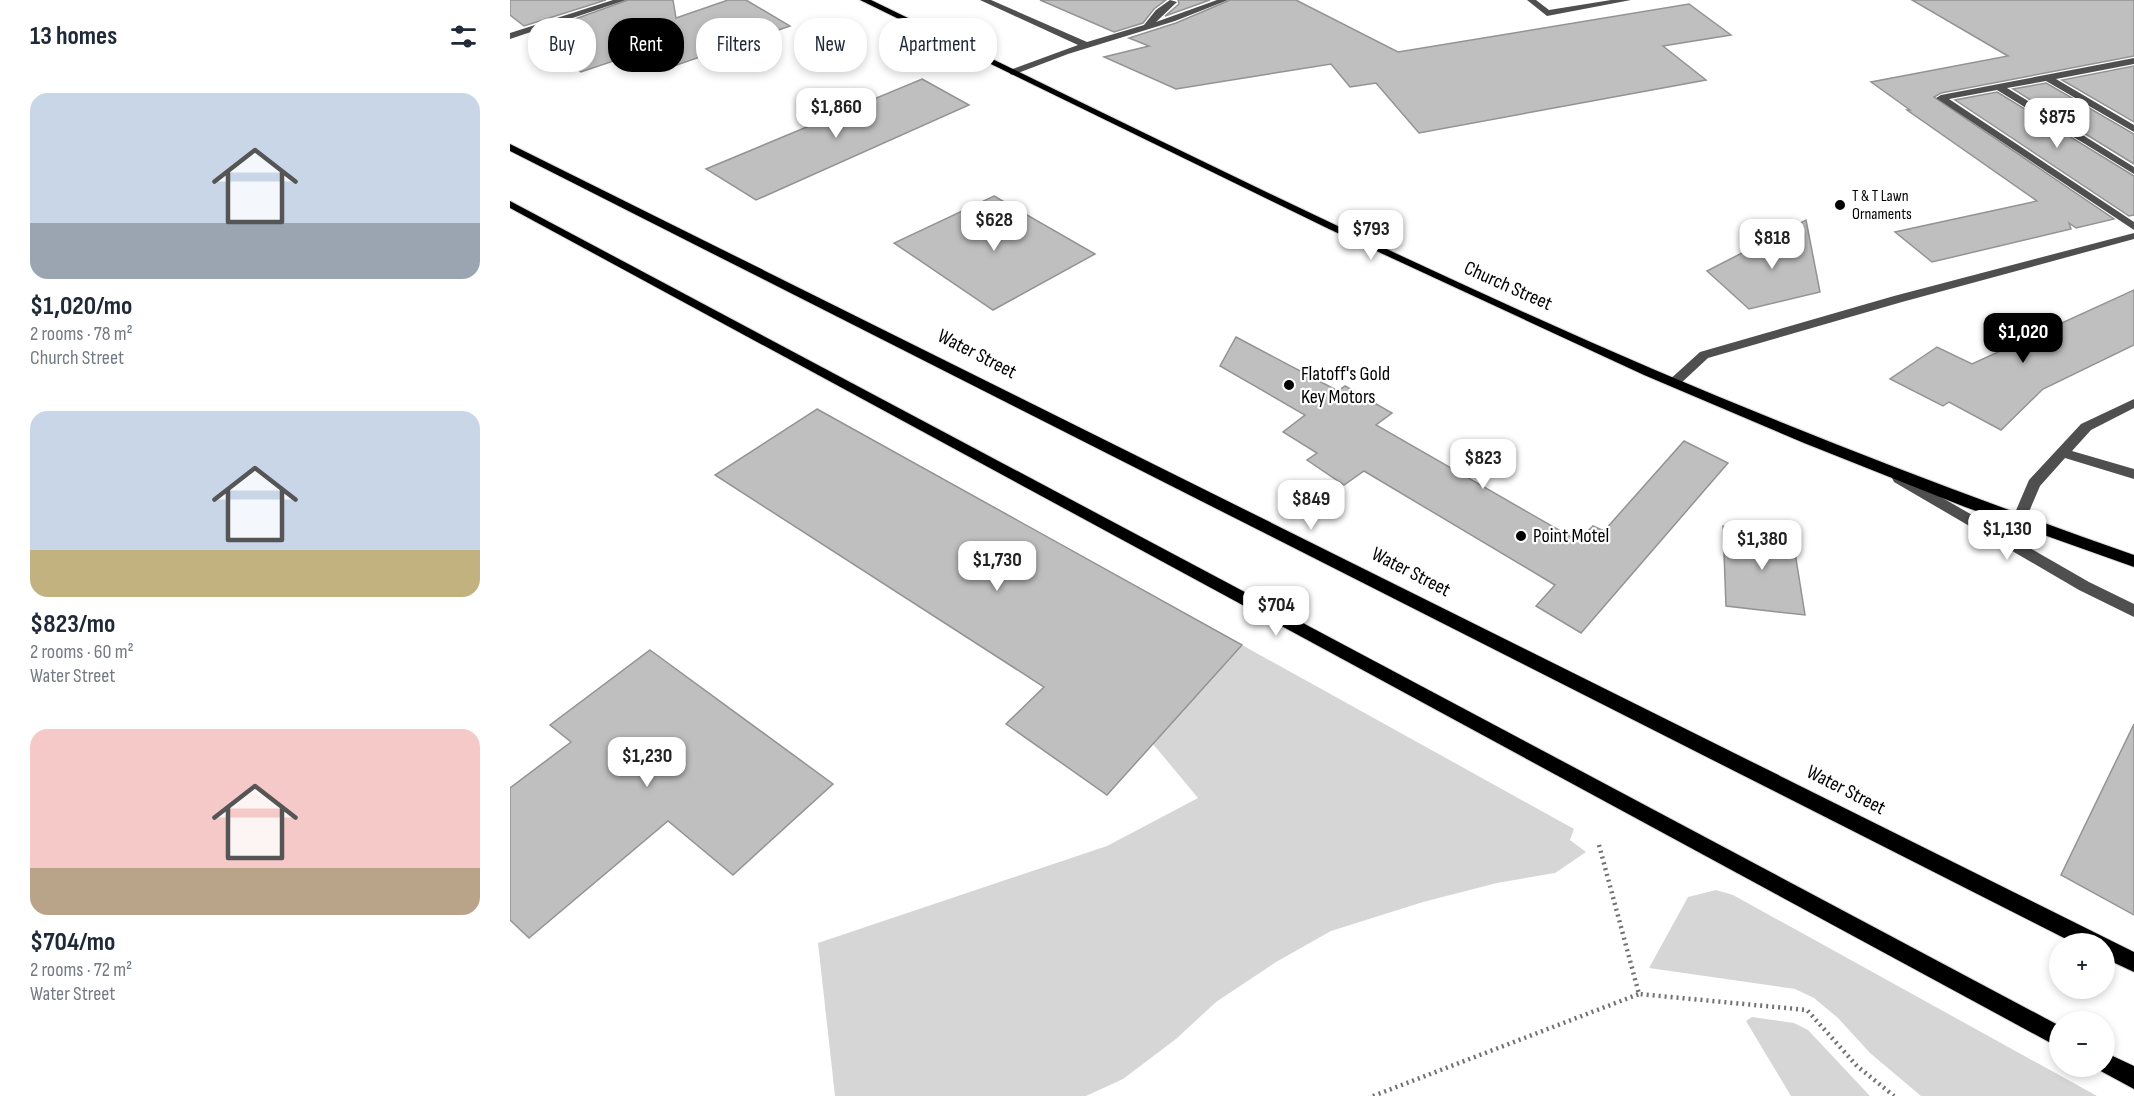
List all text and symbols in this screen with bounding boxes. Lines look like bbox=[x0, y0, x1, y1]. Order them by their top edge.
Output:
chip: Buy bbox=[528, 18, 596, 72]
chip: Rent bbox=[608, 18, 684, 72]
chip: Filters bbox=[696, 18, 782, 72]
chip: New bbox=[794, 18, 867, 72]
chip: Apartment bbox=[879, 18, 997, 72]
icon: filters bbox=[447, 20, 480, 53]
text: 13 homes bbox=[30, 21, 117, 52]
pin: $1,860 bbox=[787, 88, 885, 139]
text: $1,860 bbox=[810, 95, 862, 119]
pin: $875 bbox=[2021, 98, 2093, 149]
text: $875 bbox=[2038, 105, 2076, 129]
icon: home bbox=[201, 132, 309, 240]
place label: T & T Lawn Ornaments bbox=[1852, 187, 1912, 224]
marker: T & T Lawn Ornaments bbox=[1833, 198, 1847, 212]
pin: $628 bbox=[958, 201, 1030, 252]
text: $628 bbox=[975, 208, 1013, 232]
pin: $793 bbox=[1335, 210, 1407, 261]
text: $793 bbox=[1352, 217, 1390, 241]
pin: $818 bbox=[1736, 219, 1808, 270]
text: $818 bbox=[1754, 226, 1790, 250]
street label: Church Street bbox=[1460, 256, 1556, 316]
text: $1,020/mo bbox=[30, 291, 132, 322]
pin: $1,020 bbox=[1974, 313, 2072, 364]
text: $1,020 bbox=[1998, 320, 2048, 344]
text: 2 rooms · 78 m² bbox=[30, 322, 133, 346]
street label: Water Street bbox=[934, 324, 1020, 384]
text: Church Street bbox=[30, 346, 124, 370]
place label: Flatoff's Gold Key Motors bbox=[1301, 362, 1390, 409]
marker: Flatoff's Gold Key Motors bbox=[1282, 378, 1296, 392]
pin: $823 bbox=[1447, 439, 1519, 490]
text: $823 bbox=[1464, 446, 1502, 470]
icon: home bbox=[201, 450, 309, 558]
pin: $849 bbox=[1275, 480, 1347, 531]
text: $849 bbox=[1292, 487, 1330, 511]
pin: $1,130 bbox=[1958, 510, 2056, 561]
text: $1,130 bbox=[1982, 517, 2032, 541]
pin: $1,380 bbox=[1713, 520, 1811, 571]
place label: Point Motel bbox=[1533, 524, 1609, 548]
text: $1,380 bbox=[1737, 527, 1788, 551]
marker: Point Motel bbox=[1514, 529, 1528, 543]
pin: $1,730 bbox=[948, 541, 1046, 592]
street label: Water Street bbox=[1368, 542, 1454, 602]
text: $1,730 bbox=[972, 548, 1022, 572]
pin: $704 bbox=[1240, 586, 1312, 637]
text: $704 bbox=[1257, 593, 1295, 617]
text: $823/mo bbox=[30, 609, 115, 640]
text: 2 rooms · 60 m² bbox=[30, 640, 134, 664]
text: Water Street bbox=[30, 664, 115, 688]
pin: $1,230 bbox=[598, 737, 696, 788]
text: $1,230 bbox=[622, 744, 672, 768]
street label: Water Street bbox=[1803, 760, 1889, 820]
icon: home bbox=[201, 768, 309, 876]
text: $704/mo bbox=[30, 927, 115, 958]
map controls bbox=[2049, 933, 2115, 1077]
button: + bbox=[2049, 933, 2115, 999]
text: 2 rooms · 72 m² bbox=[30, 958, 132, 982]
text: Water Street bbox=[30, 982, 115, 1006]
button: − bbox=[2049, 1011, 2115, 1077]

